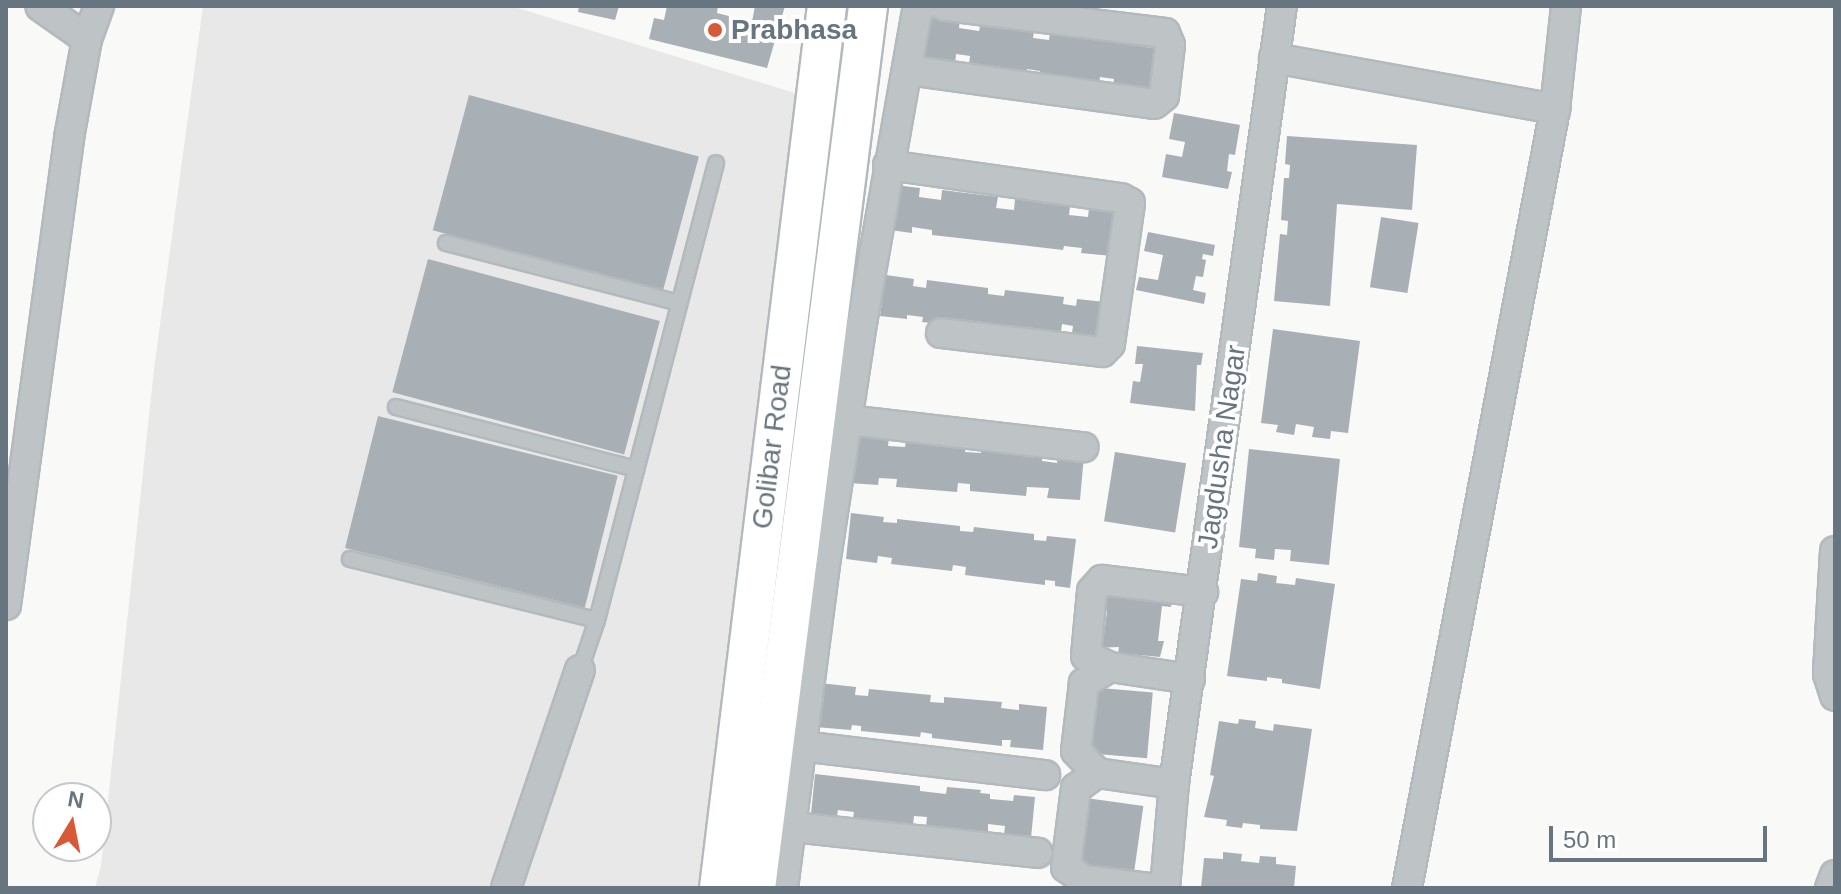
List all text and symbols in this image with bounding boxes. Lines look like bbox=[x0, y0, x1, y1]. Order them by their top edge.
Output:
place label: Prabhasa bbox=[731, 13, 857, 47]
marker: Prabhasa bbox=[706, 21, 724, 39]
street label: Jagdusha Nagar bbox=[1191, 343, 1253, 551]
street label: Golibar Road bbox=[745, 363, 799, 531]
north arrow bbox=[32, 782, 112, 862]
text: N bbox=[66, 786, 86, 814]
scale bar bbox=[1553, 810, 1771, 860]
text: 50 m bbox=[1563, 826, 1616, 853]

